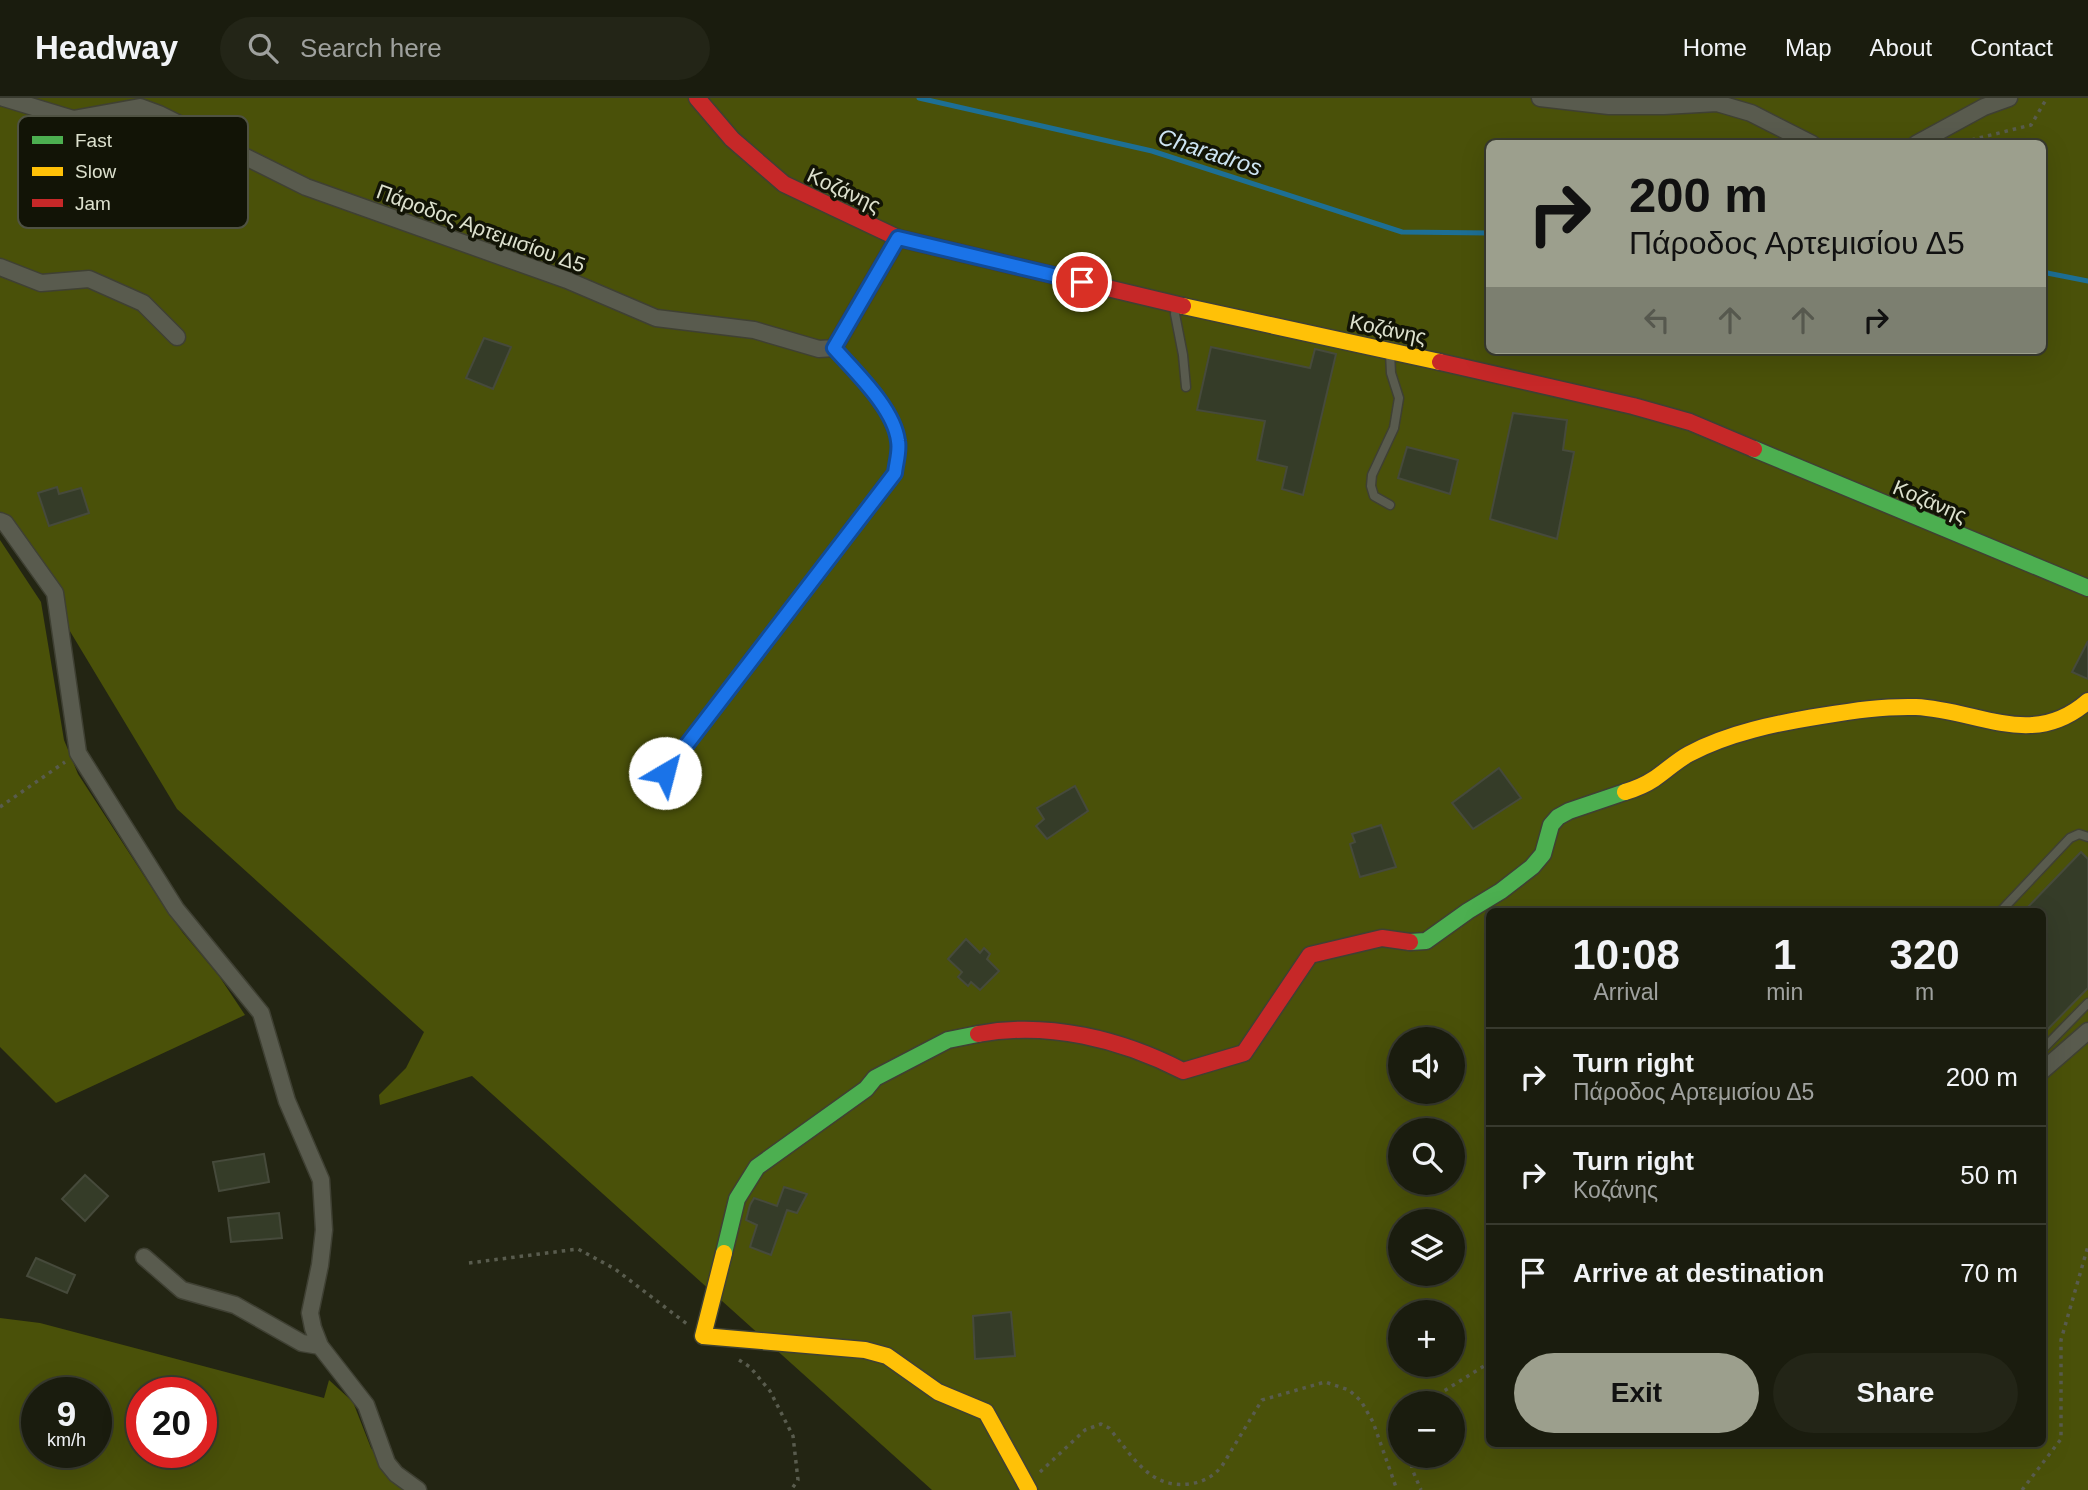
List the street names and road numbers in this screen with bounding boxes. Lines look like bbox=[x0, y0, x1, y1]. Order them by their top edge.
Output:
street label: Κοζάνης bbox=[804, 163, 884, 217]
street label: Πάροδος Αρτεμισίου Δ5 bbox=[374, 180, 588, 276]
street label: Κοζάνης bbox=[1348, 310, 1428, 348]
street label: Κοζάνης bbox=[1890, 475, 1970, 527]

